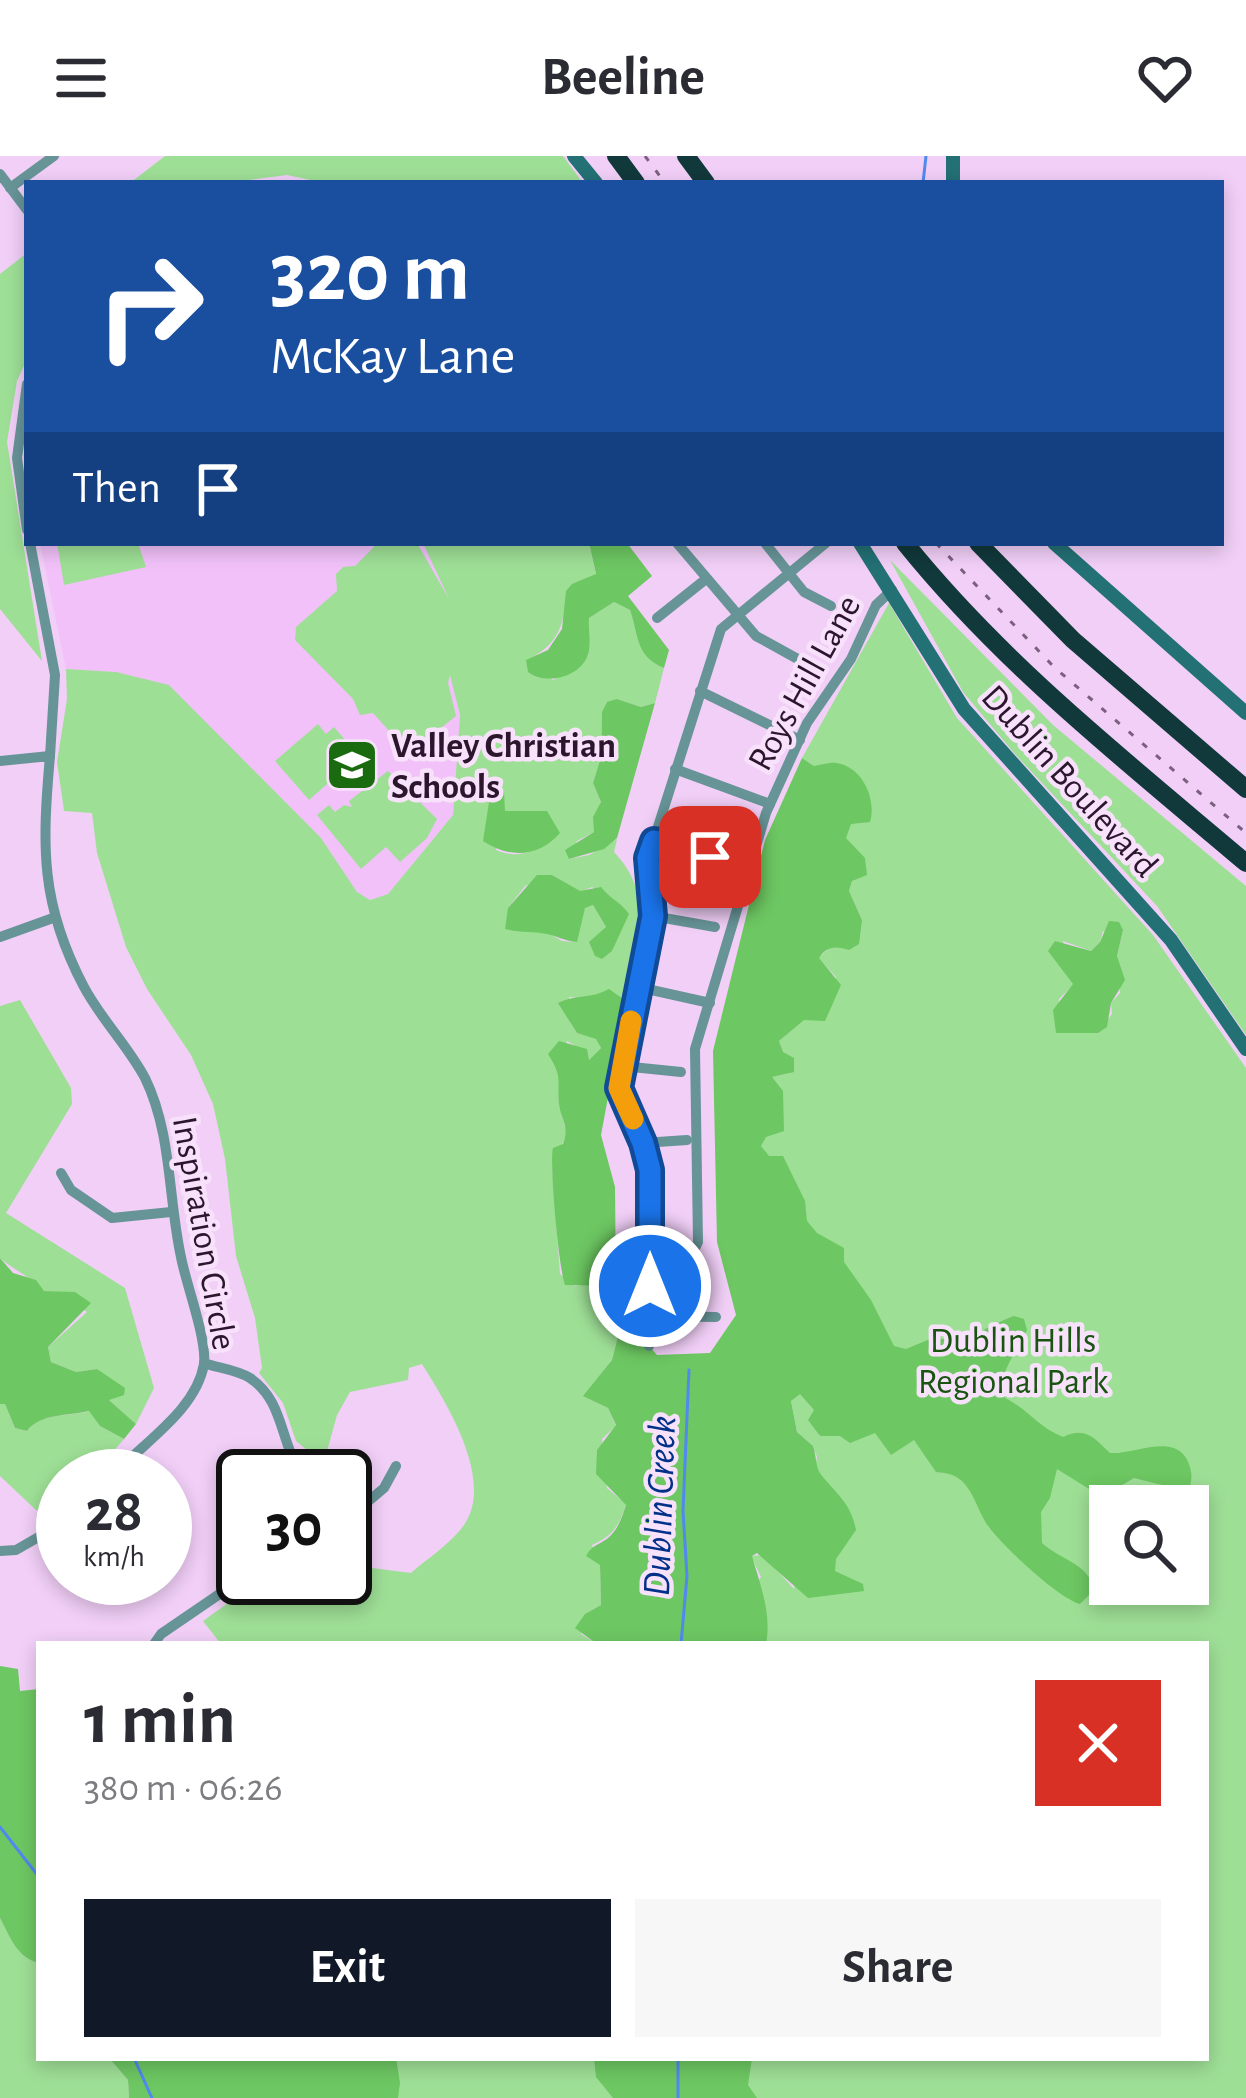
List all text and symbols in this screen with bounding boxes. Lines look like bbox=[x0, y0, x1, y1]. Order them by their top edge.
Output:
icon: menu bbox=[48, 45, 114, 111]
icon: heart bbox=[1132, 45, 1198, 111]
text: Beeline bbox=[541, 51, 705, 105]
icon: right bbox=[72, 228, 228, 384]
text: 320 m bbox=[270, 232, 470, 316]
text: McKay Lane bbox=[270, 330, 515, 384]
icon: arrive bbox=[185, 456, 251, 522]
text: Then bbox=[72, 466, 161, 511]
street label: Roys Hill Lane bbox=[742, 589, 868, 777]
street label: Dublin Boulevard bbox=[975, 679, 1164, 884]
place label: Valley Christian Schools bbox=[391, 728, 616, 805]
school or university icon: Valley Christian Schools bbox=[324, 737, 380, 793]
pin bbox=[659, 806, 761, 908]
icon: arrive bbox=[677, 824, 743, 890]
street label: Inspiration Circle bbox=[166, 1114, 242, 1353]
position arrow bbox=[587, 1223, 713, 1349]
park label: Dublin Hills Regional Park bbox=[918, 1323, 1109, 1400]
water label: Dublin Creek bbox=[638, 1415, 683, 1597]
speed limit sign: 30 bbox=[216, 1449, 372, 1605]
text: 28 bbox=[85, 1482, 143, 1542]
map controls bbox=[1089, 1485, 1209, 1605]
button: search bbox=[1089, 1485, 1209, 1605]
text: km/h bbox=[83, 1542, 145, 1572]
button: close bbox=[1035, 1680, 1161, 1806]
text: 1 min bbox=[84, 1684, 236, 1756]
text: 380 m · 06:26 bbox=[84, 1769, 283, 1808]
button: Exit bbox=[84, 1899, 611, 2037]
button: Share bbox=[635, 1899, 1161, 2037]

